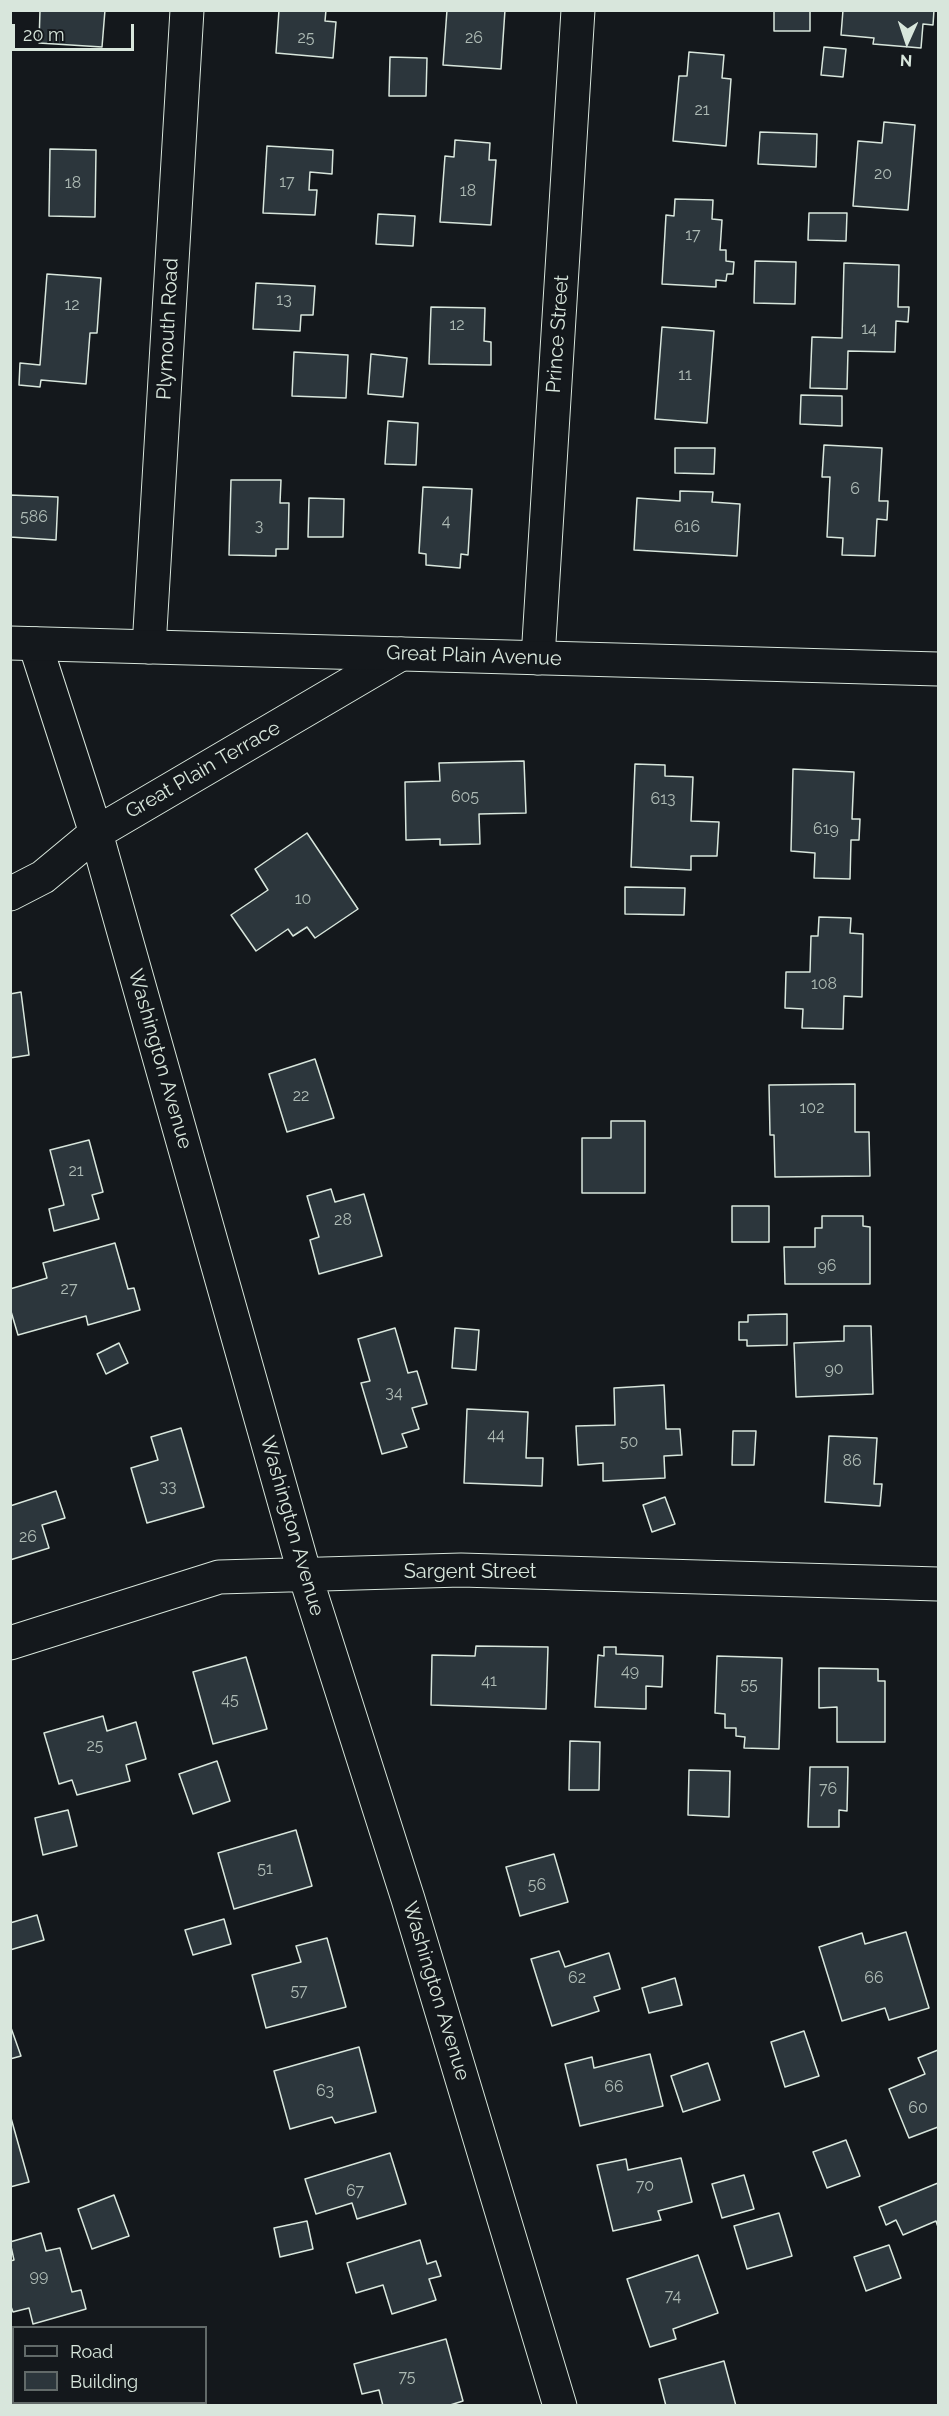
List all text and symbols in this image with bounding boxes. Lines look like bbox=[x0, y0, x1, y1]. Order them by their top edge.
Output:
scale bar bbox=[15, 12, 136, 50]
north arrow bbox=[877, 12, 937, 72]
text: 20 m bbox=[23, 24, 65, 45]
house number: 25 bbox=[297, 28, 315, 48]
house number: 26 bbox=[465, 28, 483, 48]
text: N bbox=[899, 51, 913, 70]
house number: 21 bbox=[694, 100, 710, 120]
house number: 20 bbox=[874, 164, 892, 184]
house number: 17 bbox=[279, 172, 295, 192]
house number: 18 bbox=[65, 173, 81, 193]
house number: 18 bbox=[460, 181, 476, 201]
house number: 17 bbox=[685, 225, 701, 245]
street label: Plymouth Road bbox=[152, 257, 184, 401]
street label: Prince Street bbox=[542, 274, 574, 394]
house number: 13 bbox=[276, 290, 292, 310]
house number: 12 bbox=[64, 295, 80, 315]
house number: 12 bbox=[449, 315, 465, 335]
house number: 14 bbox=[861, 319, 877, 339]
house number: 11 bbox=[678, 365, 692, 385]
house number: 6 bbox=[850, 479, 860, 499]
house number: 586 bbox=[20, 507, 48, 527]
house number: 4 bbox=[442, 511, 450, 531]
house number: 3 bbox=[255, 516, 263, 536]
house number: 616 bbox=[674, 517, 700, 537]
street label: Great Plain Avenue bbox=[386, 641, 562, 671]
street label: Great Plain Terrace bbox=[121, 716, 285, 824]
house number: 605 bbox=[451, 787, 479, 807]
house number: 613 bbox=[650, 789, 676, 809]
house number: 619 bbox=[813, 819, 839, 839]
house number: 10 bbox=[295, 889, 311, 909]
street label: Washington Avenue bbox=[123, 966, 197, 1152]
house number: 108 bbox=[811, 974, 837, 994]
house number: 22 bbox=[293, 1086, 309, 1106]
house number: 102 bbox=[800, 1098, 824, 1118]
house number: 21 bbox=[68, 1161, 84, 1181]
house number: 28 bbox=[334, 1210, 352, 1230]
house number: 96 bbox=[817, 1256, 837, 1276]
house number: 27 bbox=[61, 1279, 77, 1299]
house number: 90 bbox=[824, 1359, 844, 1379]
house number: 34 bbox=[385, 1383, 403, 1403]
house number: 44 bbox=[487, 1425, 505, 1445]
house number: 50 bbox=[620, 1432, 638, 1452]
street label: Washington Avenue bbox=[255, 1433, 329, 1619]
house number: 86 bbox=[842, 1451, 862, 1471]
house number: 33 bbox=[159, 1477, 177, 1497]
house number: 26 bbox=[19, 1527, 37, 1547]
street label: Sargent Street bbox=[404, 1560, 536, 1584]
house number: 49 bbox=[621, 1661, 639, 1681]
house number: 41 bbox=[481, 1671, 497, 1691]
house number: 55 bbox=[740, 1675, 758, 1695]
house number: 45 bbox=[221, 1690, 239, 1710]
house number: 25 bbox=[86, 1736, 104, 1756]
house number: 76 bbox=[819, 1779, 837, 1799]
house number: 51 bbox=[257, 1859, 273, 1879]
house number: 56 bbox=[528, 1875, 546, 1895]
street label: Washington Avenue bbox=[397, 1899, 475, 2083]
house number: 62 bbox=[568, 1968, 586, 1988]
house number: 66 bbox=[864, 1968, 884, 1988]
house number: 57 bbox=[290, 1981, 308, 2001]
house number: 66 bbox=[604, 2077, 624, 2097]
house number: 63 bbox=[316, 2081, 334, 2101]
house number: 60 bbox=[908, 2098, 928, 2118]
house number: 70 bbox=[636, 2176, 654, 2196]
house number: 67 bbox=[346, 2181, 364, 2201]
house number: 99 bbox=[30, 2266, 48, 2286]
house number: 74 bbox=[665, 2286, 681, 2306]
legend bbox=[12, 2326, 207, 2404]
text: Road bbox=[70, 2341, 113, 2362]
house number: 75 bbox=[398, 2367, 416, 2387]
text: Building bbox=[70, 2371, 138, 2392]

